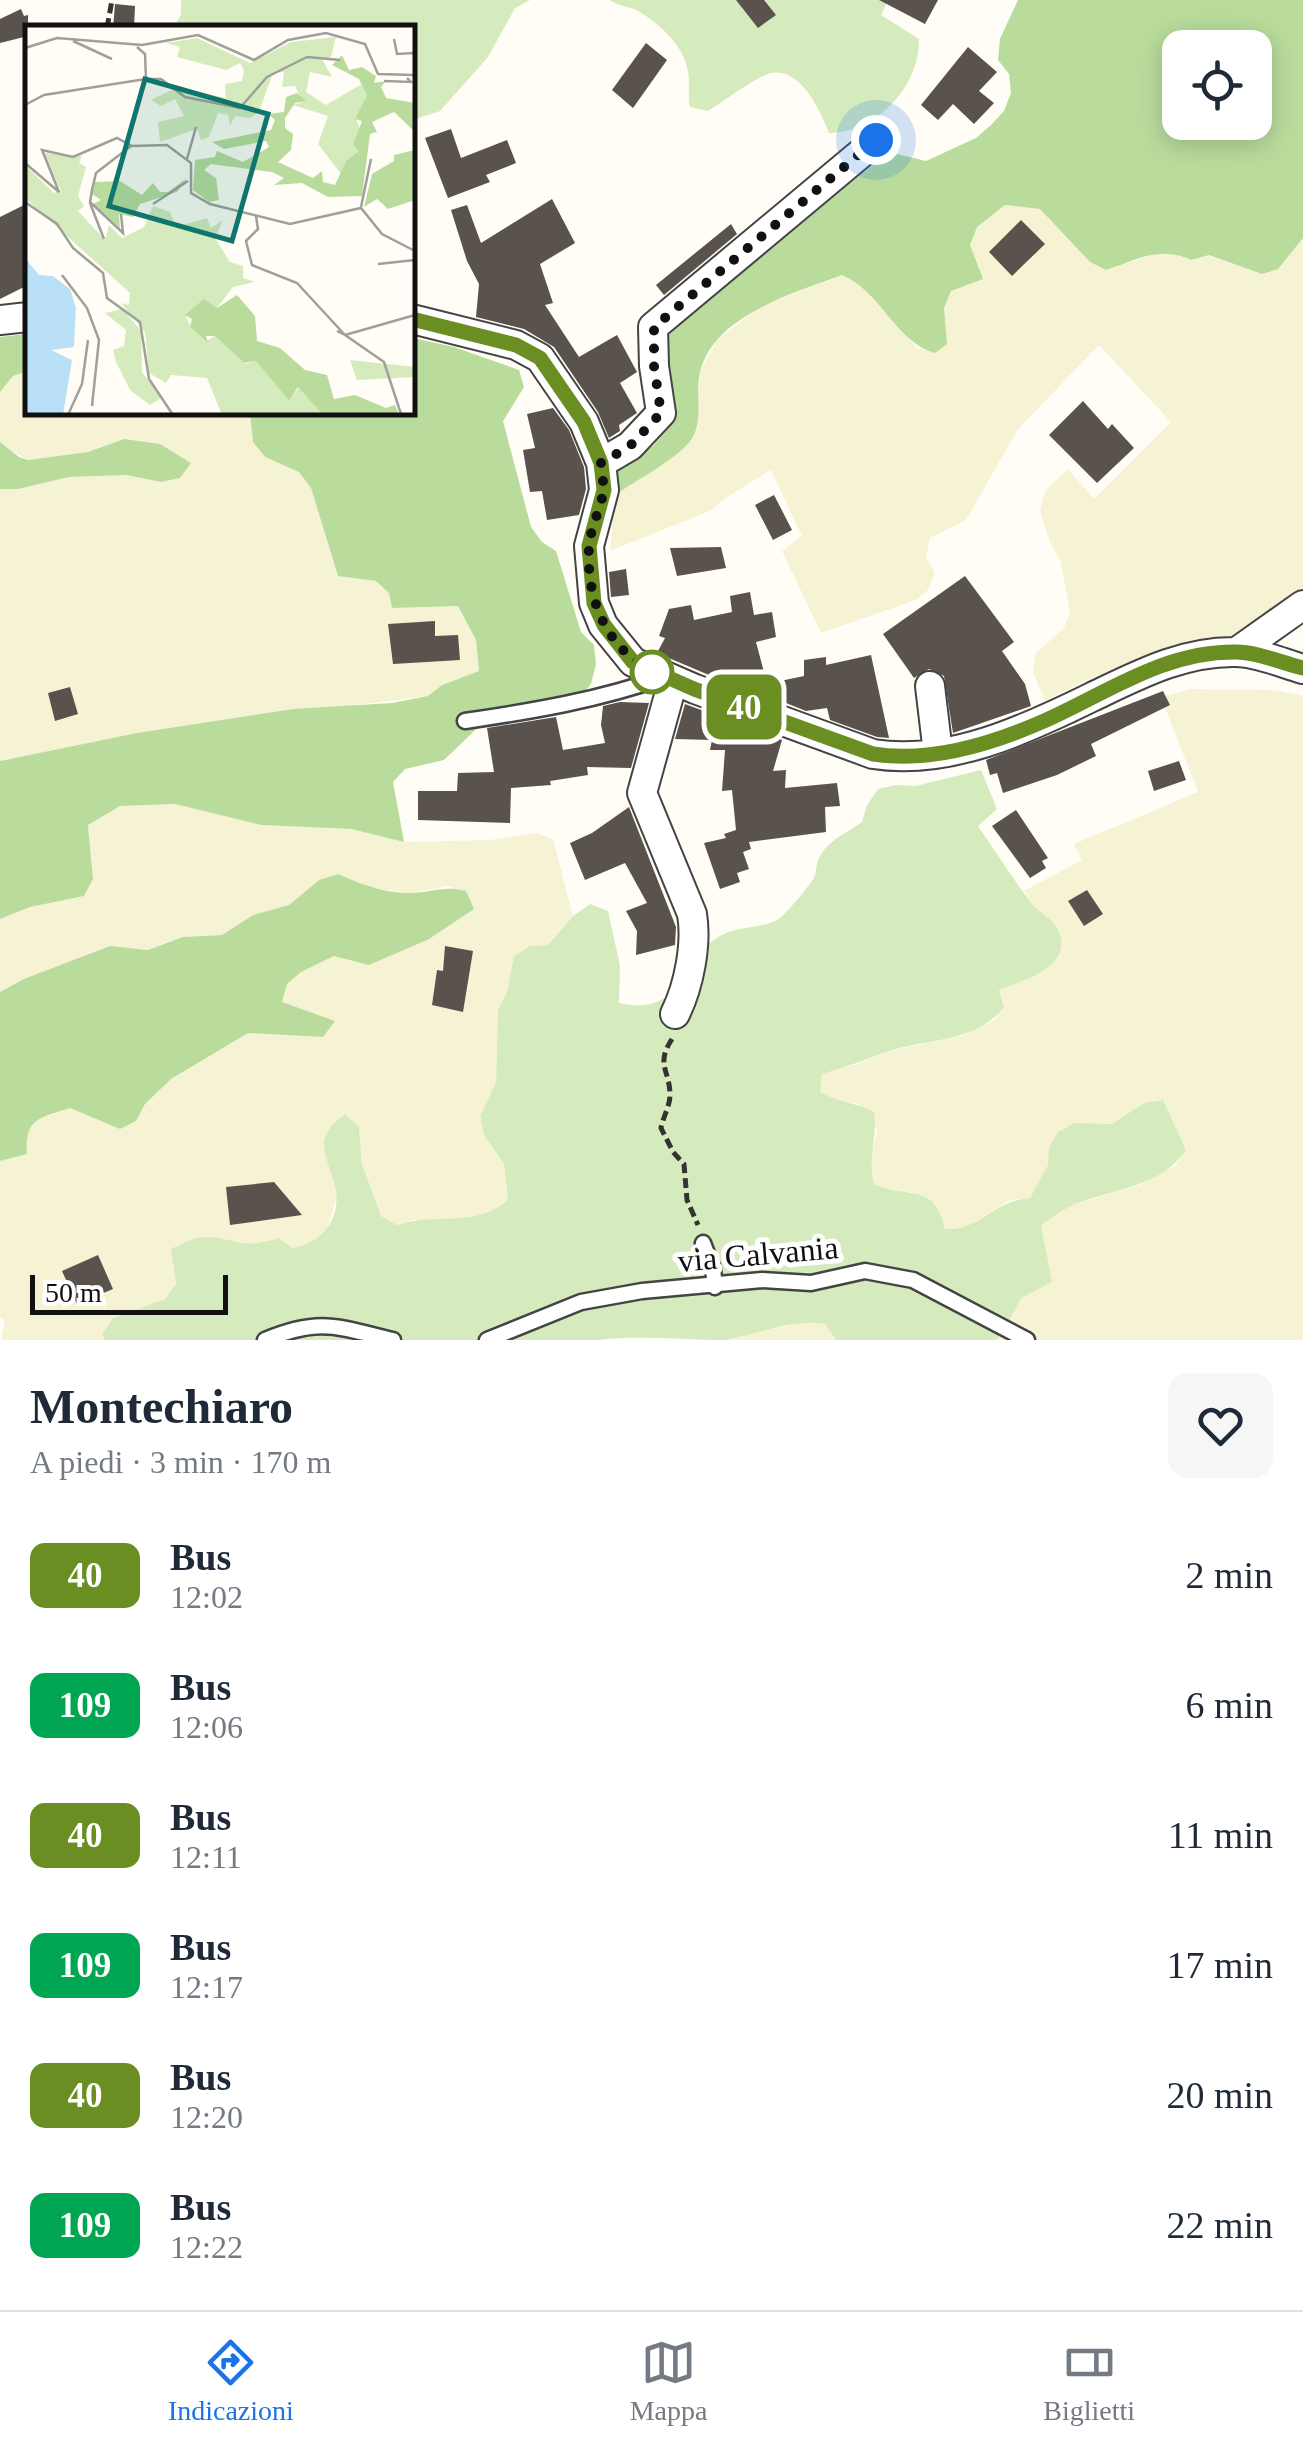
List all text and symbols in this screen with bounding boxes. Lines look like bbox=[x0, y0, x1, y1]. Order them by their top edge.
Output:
inset map bbox=[25, 25, 415, 415]
map controls bbox=[1162, 30, 1272, 140]
button: locate bbox=[1162, 30, 1272, 140]
your location bbox=[851, 115, 901, 165]
unlabelled marker bbox=[631, 651, 673, 693]
line badge: 40 bbox=[699, 674, 789, 740]
text: 40 bbox=[727, 688, 762, 727]
street label: via Calvania bbox=[676, 1229, 840, 1279]
scale bar bbox=[30, 1270, 228, 1314]
text: 50 m bbox=[45, 1277, 102, 1308]
button: heart bbox=[1168, 1373, 1273, 1478]
text: Montechiaro bbox=[30, 1380, 293, 1433]
text: A piedi · 3 min · 170 m bbox=[30, 1444, 331, 1480]
text: Bus bbox=[170, 1536, 231, 1578]
text: 2 min bbox=[1185, 1554, 1273, 1596]
text: 40 bbox=[68, 1556, 103, 1595]
text: 12:02 bbox=[170, 1579, 243, 1615]
text: Bus bbox=[170, 1666, 231, 1708]
text: 6 min bbox=[1185, 1684, 1273, 1726]
text: 109 bbox=[59, 1686, 111, 1725]
text: 12:06 bbox=[170, 1709, 243, 1745]
text: Bus bbox=[170, 1796, 231, 1838]
text: 11 min bbox=[1168, 1814, 1273, 1856]
text: 40 bbox=[68, 1816, 103, 1855]
text: 12:11 bbox=[170, 1839, 242, 1875]
text: Bus bbox=[170, 1926, 231, 1968]
text: 17 min bbox=[1166, 1944, 1273, 1986]
text: 109 bbox=[59, 1946, 111, 1985]
text: 12:17 bbox=[170, 1969, 243, 2005]
text: Bus bbox=[170, 2056, 231, 2098]
text: 20 min bbox=[1166, 2074, 1273, 2116]
text: 40 bbox=[68, 2076, 103, 2115]
text: 12:20 bbox=[170, 2099, 243, 2135]
text: Bus bbox=[170, 2186, 231, 2228]
text: 22 min bbox=[1166, 2204, 1273, 2246]
text: 109 bbox=[59, 2206, 111, 2245]
text: 12:22 bbox=[170, 2229, 243, 2265]
tab: Indicazioni bbox=[168, 2335, 294, 2427]
tab: Mappa bbox=[630, 2335, 707, 2427]
tab: Biglietti bbox=[1043, 2335, 1135, 2427]

